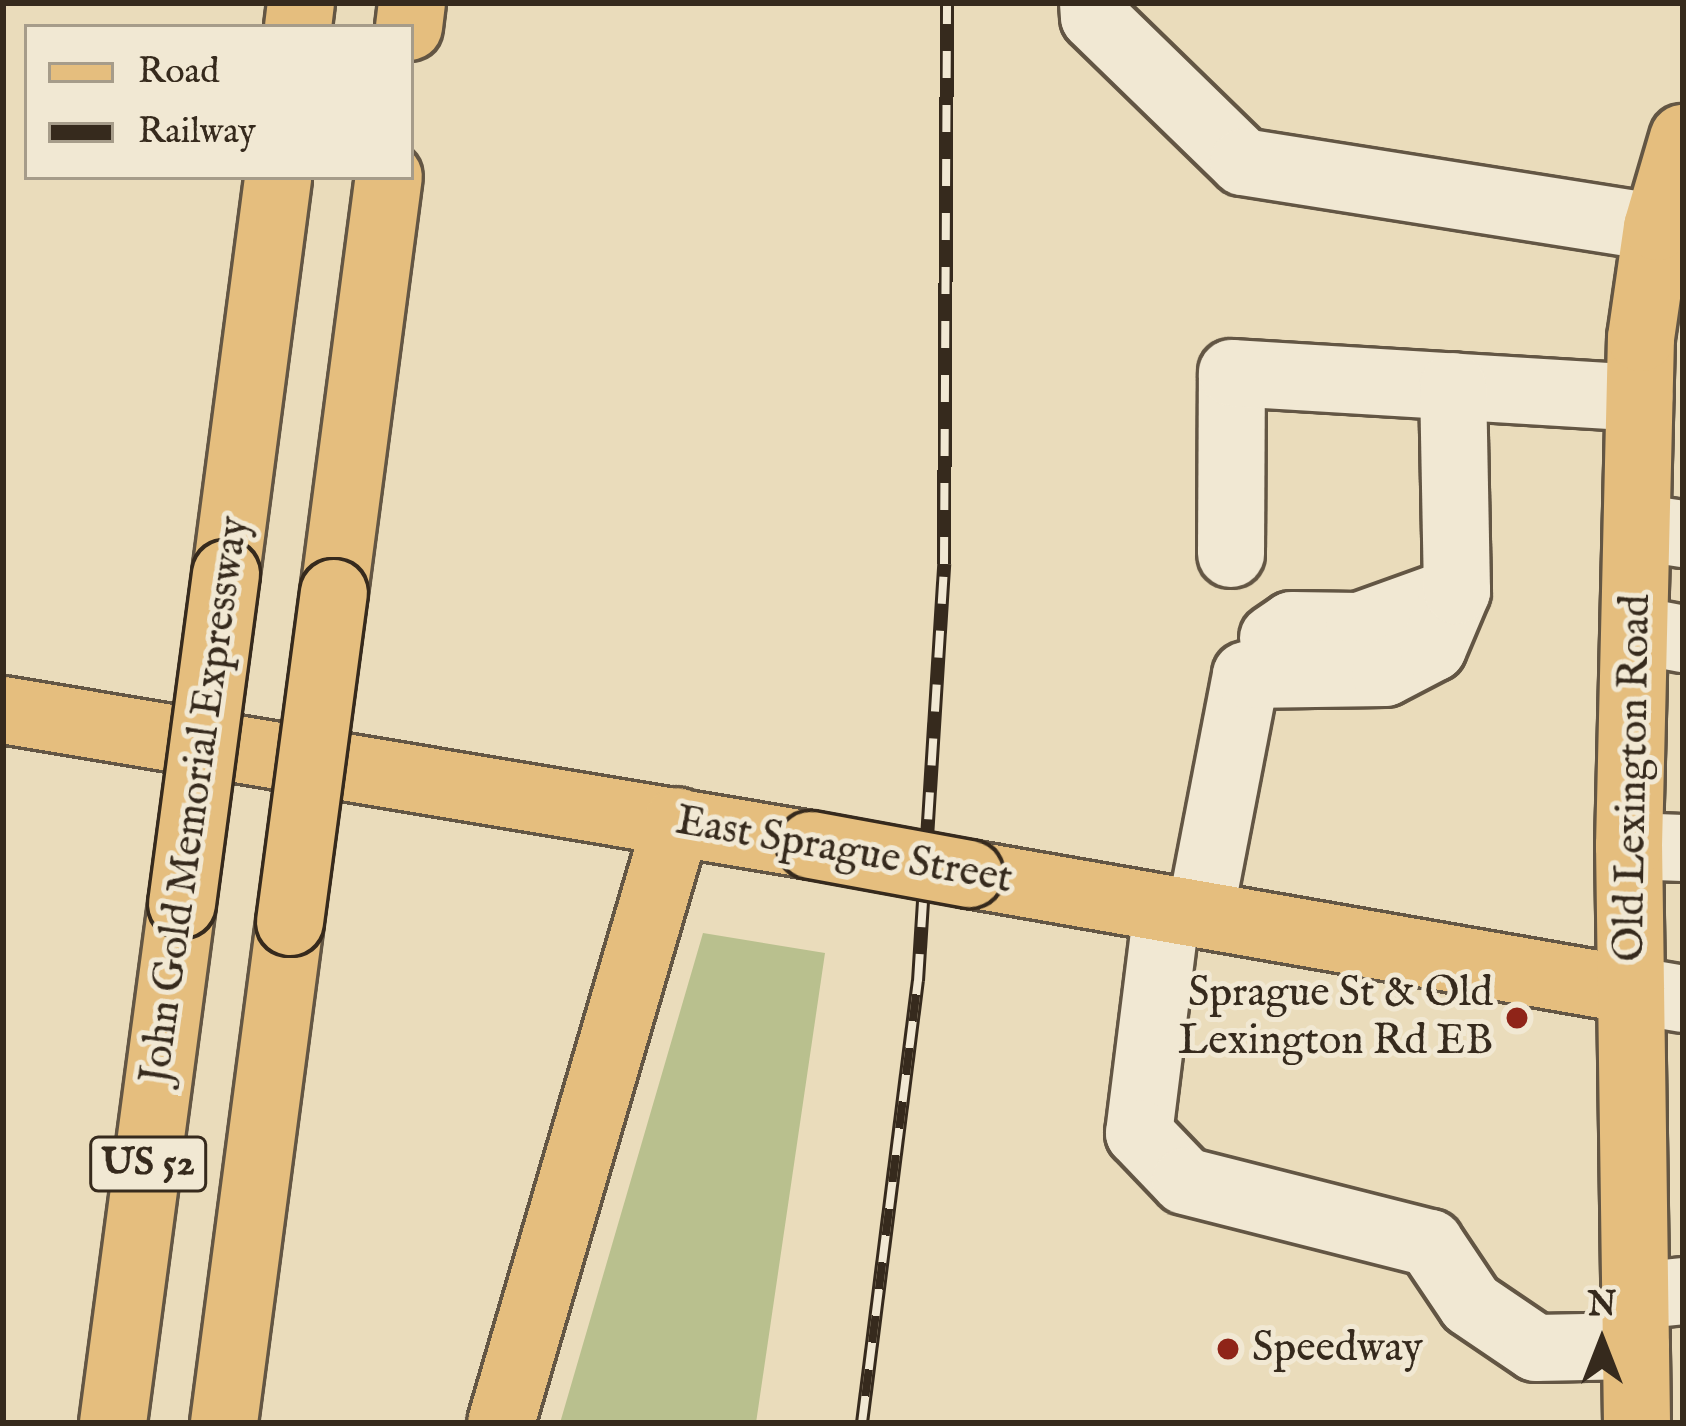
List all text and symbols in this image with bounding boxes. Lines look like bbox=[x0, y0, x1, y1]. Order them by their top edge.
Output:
legend bbox=[24, 24, 414, 180]
text: Road bbox=[138, 49, 219, 95]
text: Railway bbox=[138, 109, 256, 155]
street label: John Gold Memorial Expressway bbox=[131, 513, 261, 1087]
street label: Old Lexington Road bbox=[1606, 594, 1662, 962]
street label: East Sprague Street bbox=[672, 797, 1016, 905]
place label: Sprague St & Old Lexington Rd EB bbox=[1178, 969, 1493, 1068]
marker: Sprague St & Old Lexington Rd EB bbox=[1504, 1005, 1530, 1031]
road number: US 52 bbox=[88, 1131, 208, 1197]
north arrow bbox=[1542, 1282, 1662, 1402]
text: N bbox=[1588, 1285, 1616, 1327]
place label: Speedway bbox=[1252, 1324, 1423, 1374]
marker: Speedway bbox=[1215, 1336, 1241, 1362]

